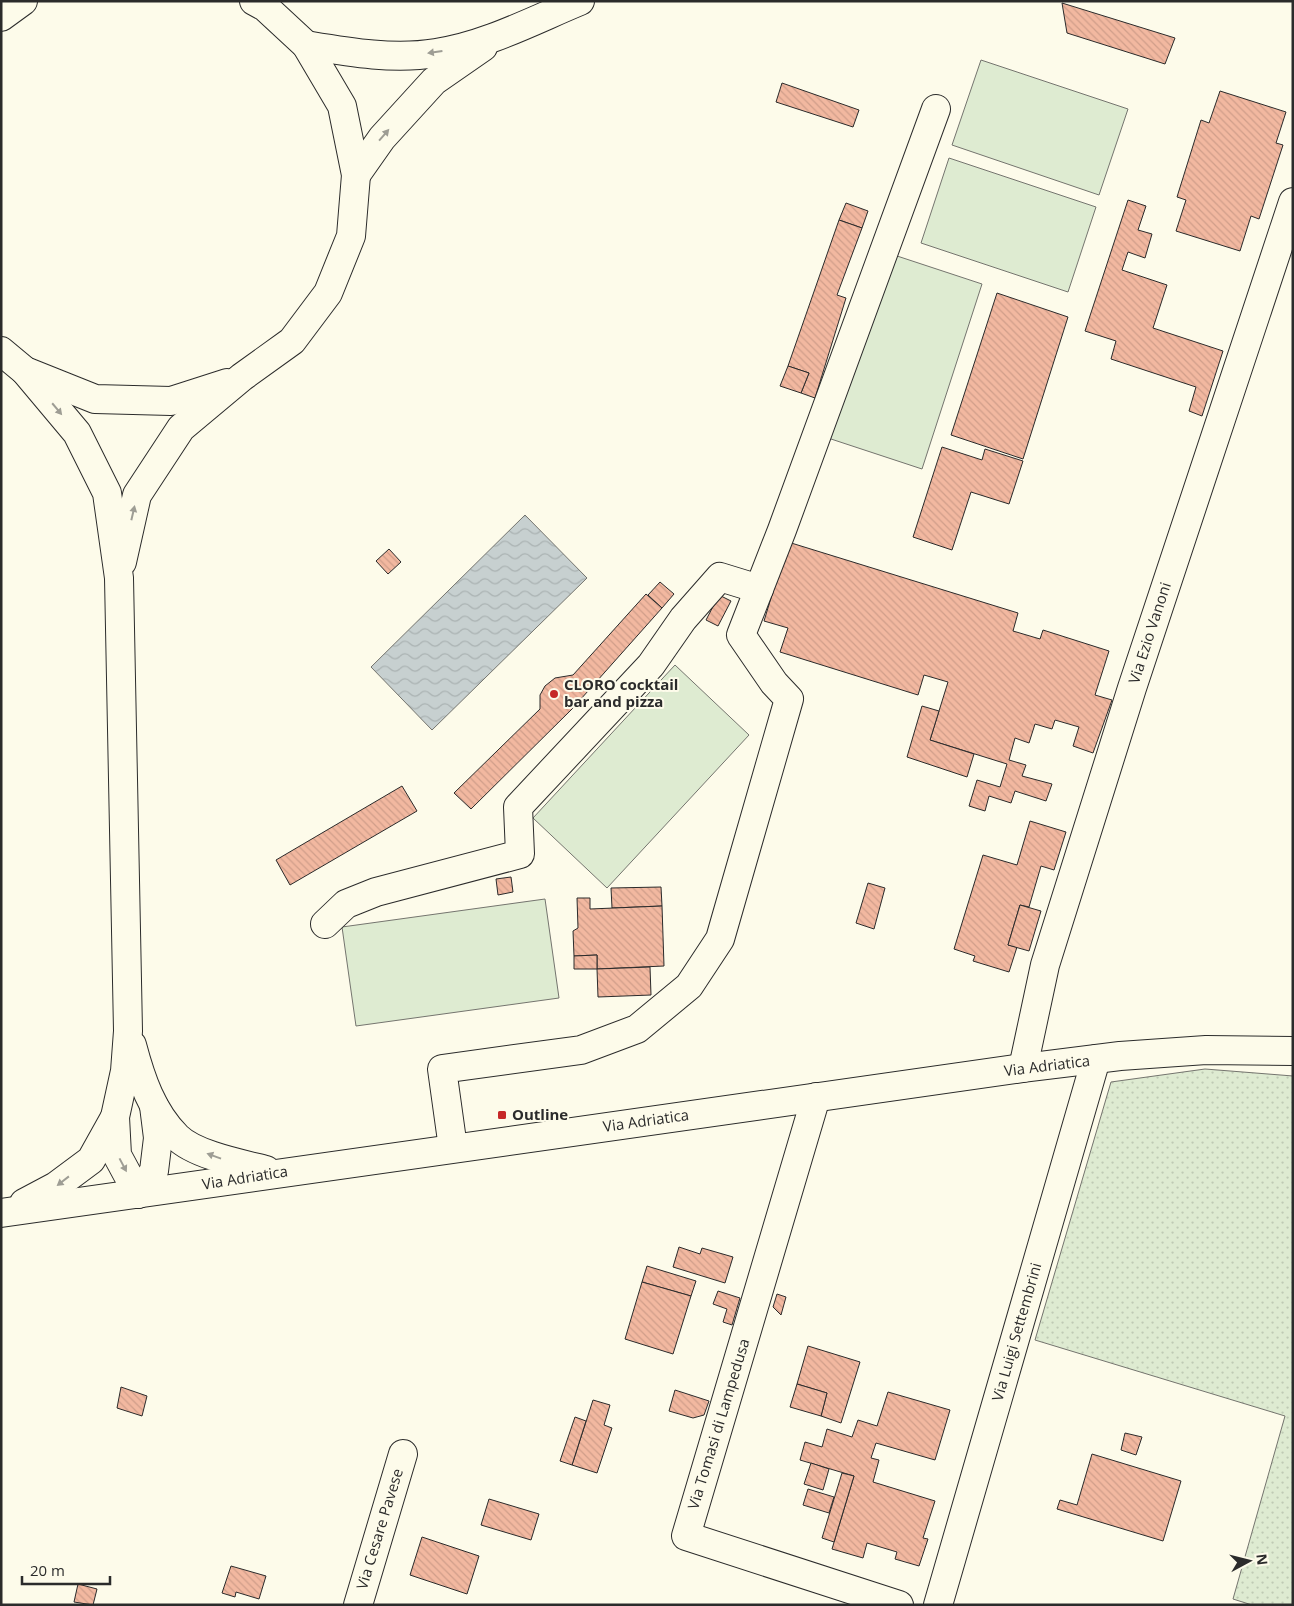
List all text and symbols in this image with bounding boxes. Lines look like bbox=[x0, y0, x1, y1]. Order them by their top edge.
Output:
one-way arrow bbox=[426, 48, 442, 56]
one-way arrow bbox=[379, 129, 390, 142]
one-way arrow bbox=[51, 402, 62, 415]
one-way arrow bbox=[129, 506, 137, 521]
street label: Via Ezio Vanoni bbox=[1123, 579, 1175, 686]
place label: CLORO cocktail bar and pizza bbox=[564, 674, 678, 711]
marker: CLORO cocktail bar and pizza bbox=[548, 688, 560, 700]
street label: Via Adriatica bbox=[1003, 1050, 1091, 1080]
place label: Outline bbox=[512, 1104, 568, 1124]
street label: Via Adriatica bbox=[602, 1104, 690, 1136]
marker: Outline bbox=[496, 1109, 508, 1121]
one-way arrow bbox=[206, 1152, 221, 1160]
one-way arrow bbox=[118, 1158, 127, 1172]
street label: Via Adriatica bbox=[201, 1160, 289, 1194]
one-way arrow bbox=[57, 1176, 70, 1187]
street label: Via Luigi Settembrini bbox=[987, 1260, 1045, 1403]
street label: Via Tomasi di Lampedusa bbox=[683, 1336, 754, 1512]
street label: Via Cesare Pavese bbox=[351, 1466, 407, 1592]
north arrow bbox=[1224, 1536, 1274, 1586]
text: N bbox=[1252, 1553, 1273, 1566]
scale bar bbox=[22, 1554, 110, 1586]
text: 20 m bbox=[30, 1560, 65, 1580]

